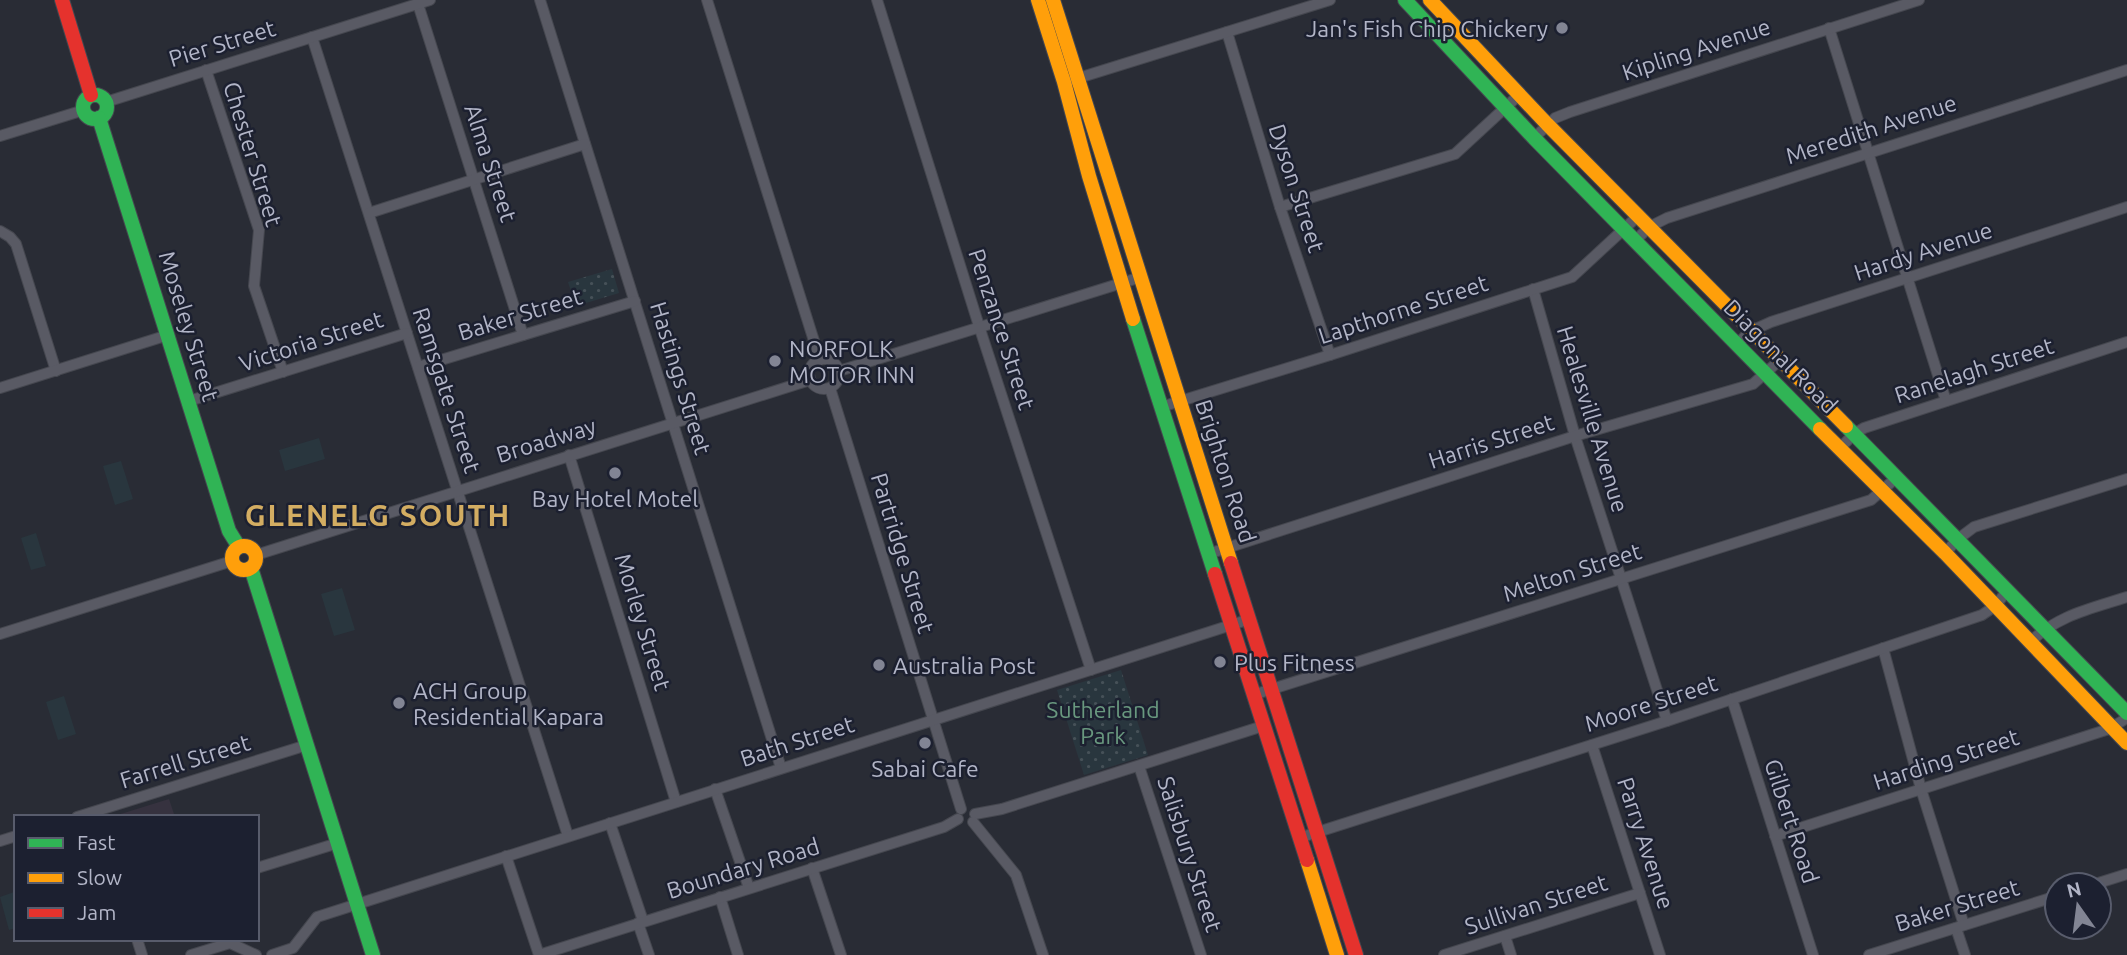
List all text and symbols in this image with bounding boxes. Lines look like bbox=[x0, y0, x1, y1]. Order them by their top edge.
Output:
street label: Kipling Avenue bbox=[1619, 13, 1773, 85]
street label: Pier Street bbox=[166, 15, 278, 71]
place label: Jan's Fish Chip Chickery bbox=[1306, 16, 1548, 41]
marker: Jan's Fish Chip Chickery bbox=[1554, 20, 1570, 36]
street label: Chester Street bbox=[219, 79, 287, 229]
street label: Meredith Avenue bbox=[1782, 90, 1960, 168]
street label: Alma Street bbox=[460, 101, 522, 225]
street label: Dyson Street bbox=[1265, 121, 1329, 255]
street label: Hardy Avenue bbox=[1851, 217, 1995, 285]
street label: Penzance Street bbox=[964, 246, 1040, 412]
street label: Moseley Street bbox=[154, 248, 224, 404]
street label: Lapthorne Street bbox=[1315, 270, 1491, 348]
street label: Baker Street bbox=[455, 283, 585, 345]
street label: Diagonal Road bbox=[1719, 294, 1843, 418]
street label: Hastings Street bbox=[646, 299, 716, 457]
street label: Ramsgate Street bbox=[409, 304, 485, 476]
street label: Victoria Street bbox=[236, 306, 386, 376]
street label: Healesville Avenue bbox=[1553, 323, 1633, 515]
street label: Ranelagh Street bbox=[1891, 333, 2057, 407]
place label: NORFOLK MOTOR INN bbox=[789, 336, 915, 387]
marker: NORFOLK MOTOR INN bbox=[767, 353, 783, 369]
street label: Brighton Road bbox=[1191, 396, 1261, 546]
street label: Harris Street bbox=[1425, 409, 1557, 473]
street label: Broadway bbox=[493, 413, 599, 467]
marker: Bay Hotel Motel bbox=[607, 465, 623, 481]
street label: Partridge Street bbox=[867, 470, 939, 636]
place label: Bay Hotel Motel bbox=[532, 486, 698, 511]
district label: GLENELG SOUTH bbox=[245, 498, 511, 532]
street label: Melton Street bbox=[1500, 538, 1644, 606]
street label: Morley Street bbox=[610, 551, 676, 693]
place label: Plus Fitness bbox=[1234, 650, 1355, 675]
place label: Australia Post bbox=[893, 653, 1035, 678]
marker: Plus Fitness bbox=[1212, 654, 1228, 670]
marker: Australia Post bbox=[871, 657, 887, 673]
street label: Moore Street bbox=[1582, 670, 1720, 736]
place label: ACH Group Residential Kapara bbox=[413, 678, 604, 729]
marker: ACH Group Residential Kapara bbox=[391, 695, 407, 711]
park label: Sutherland Park bbox=[1046, 697, 1160, 748]
street label: Bath Street bbox=[737, 711, 857, 771]
street label: Harding Street bbox=[1870, 724, 2022, 794]
street label: Farrell Street bbox=[117, 729, 253, 793]
marker: Sabai Cafe bbox=[917, 735, 933, 751]
place label: Sabai Cafe bbox=[871, 756, 979, 781]
street label: Gilbert Road bbox=[1760, 756, 1824, 886]
street label: Salisbury Street bbox=[1153, 773, 1227, 935]
street label: Parry Avenue bbox=[1613, 774, 1679, 912]
legend bbox=[14, 815, 259, 941]
text: Fast bbox=[77, 830, 115, 854]
street label: Boundary Road bbox=[664, 833, 822, 903]
text: Slow bbox=[77, 865, 122, 889]
street label: Sullivan Street bbox=[1462, 869, 1610, 939]
north arrow bbox=[2043, 871, 2113, 941]
street label: Baker Street bbox=[1892, 874, 2022, 936]
text: N bbox=[2064, 877, 2083, 902]
text: Jam bbox=[77, 900, 116, 924]

